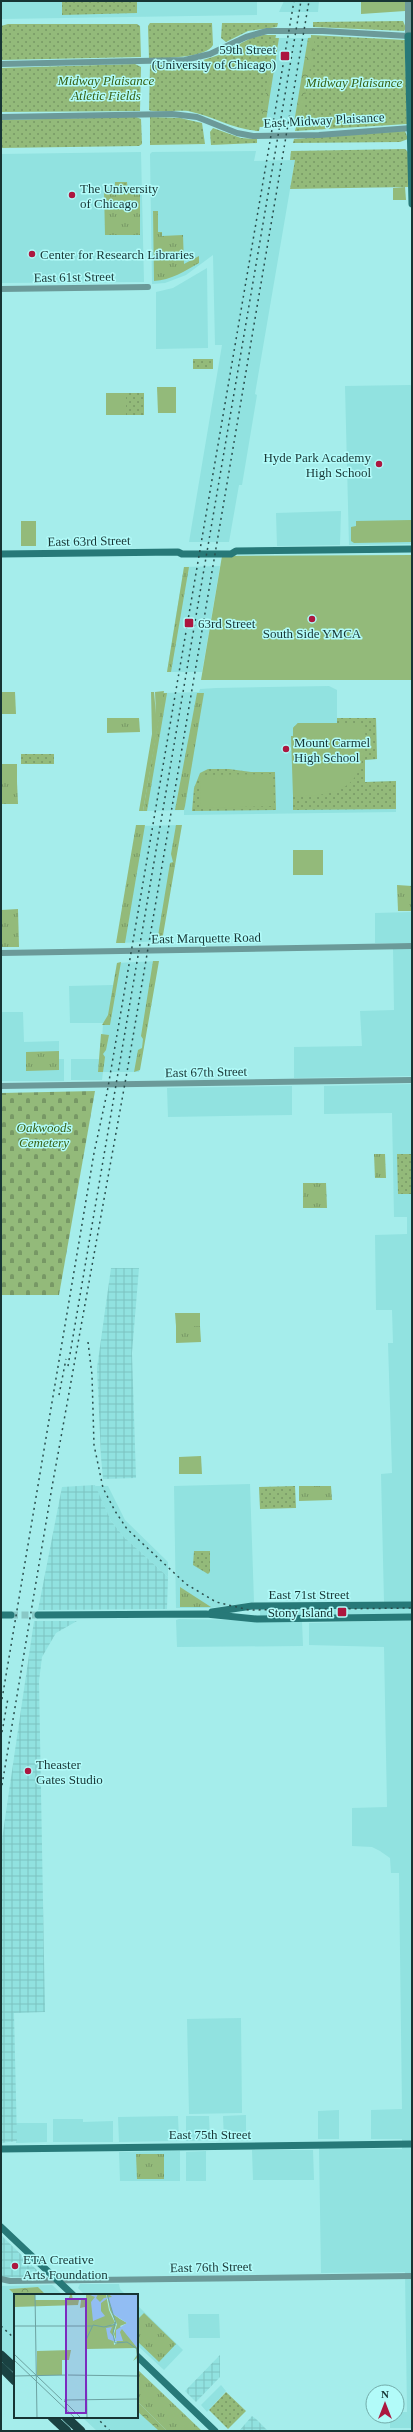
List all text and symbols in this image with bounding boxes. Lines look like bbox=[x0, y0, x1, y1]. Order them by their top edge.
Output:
place label: 59th Street (University of Chicago) bbox=[152, 42, 276, 72]
marker: 59th Street (University of Chicago) bbox=[279, 50, 291, 62]
park label: Midway Plaisance Atletic Fields bbox=[57, 73, 154, 103]
park label: Midway Plaisance bbox=[305, 75, 402, 90]
street label: East Midway Plaisance bbox=[263, 109, 385, 131]
place label: The University of Chicago bbox=[80, 181, 159, 211]
marker: The University of Chicago bbox=[67, 190, 77, 200]
place label: Center for Research Libraries bbox=[40, 247, 194, 262]
marker: Center for Research Libraries bbox=[27, 249, 37, 259]
street label: East 61st Street bbox=[33, 269, 115, 285]
place label: Hyde Park Academy High School bbox=[263, 450, 371, 480]
marker: Hyde Park Academy High School bbox=[374, 459, 384, 469]
street label: East 63rd Street bbox=[47, 533, 131, 549]
marker: South Side YMCA bbox=[307, 614, 317, 624]
place label: 63rd Street bbox=[198, 616, 256, 631]
marker: 63rd Street bbox=[183, 617, 195, 629]
place label: South Side YMCA bbox=[263, 626, 362, 641]
place label: Mount Carmel High School bbox=[294, 735, 371, 765]
marker: Mount Carmel High School bbox=[281, 744, 291, 754]
street label: East Marquette Road bbox=[151, 930, 261, 946]
street label: East 67th Street bbox=[165, 1064, 248, 1080]
park label: Oakwoods Cemetery bbox=[17, 1120, 71, 1150]
street label: East 71st Street bbox=[269, 1587, 350, 1602]
place label: Stony Island bbox=[268, 1605, 333, 1620]
marker: Stony Island bbox=[336, 1606, 348, 1618]
place label: Theaster Gates Studio bbox=[36, 1757, 103, 1787]
marker: Theaster Gates Studio bbox=[23, 1766, 33, 1776]
street label: East 75th Street bbox=[169, 2127, 252, 2142]
place label: ETA Creative Arts Foundation bbox=[23, 2252, 108, 2282]
street label: East 76th Street bbox=[170, 2259, 253, 2275]
marker: ETA Creative Arts Foundation bbox=[10, 2261, 20, 2271]
inset map bbox=[14, 2294, 138, 2418]
north arrow bbox=[365, 2384, 405, 2424]
text: N bbox=[381, 2388, 389, 2400]

